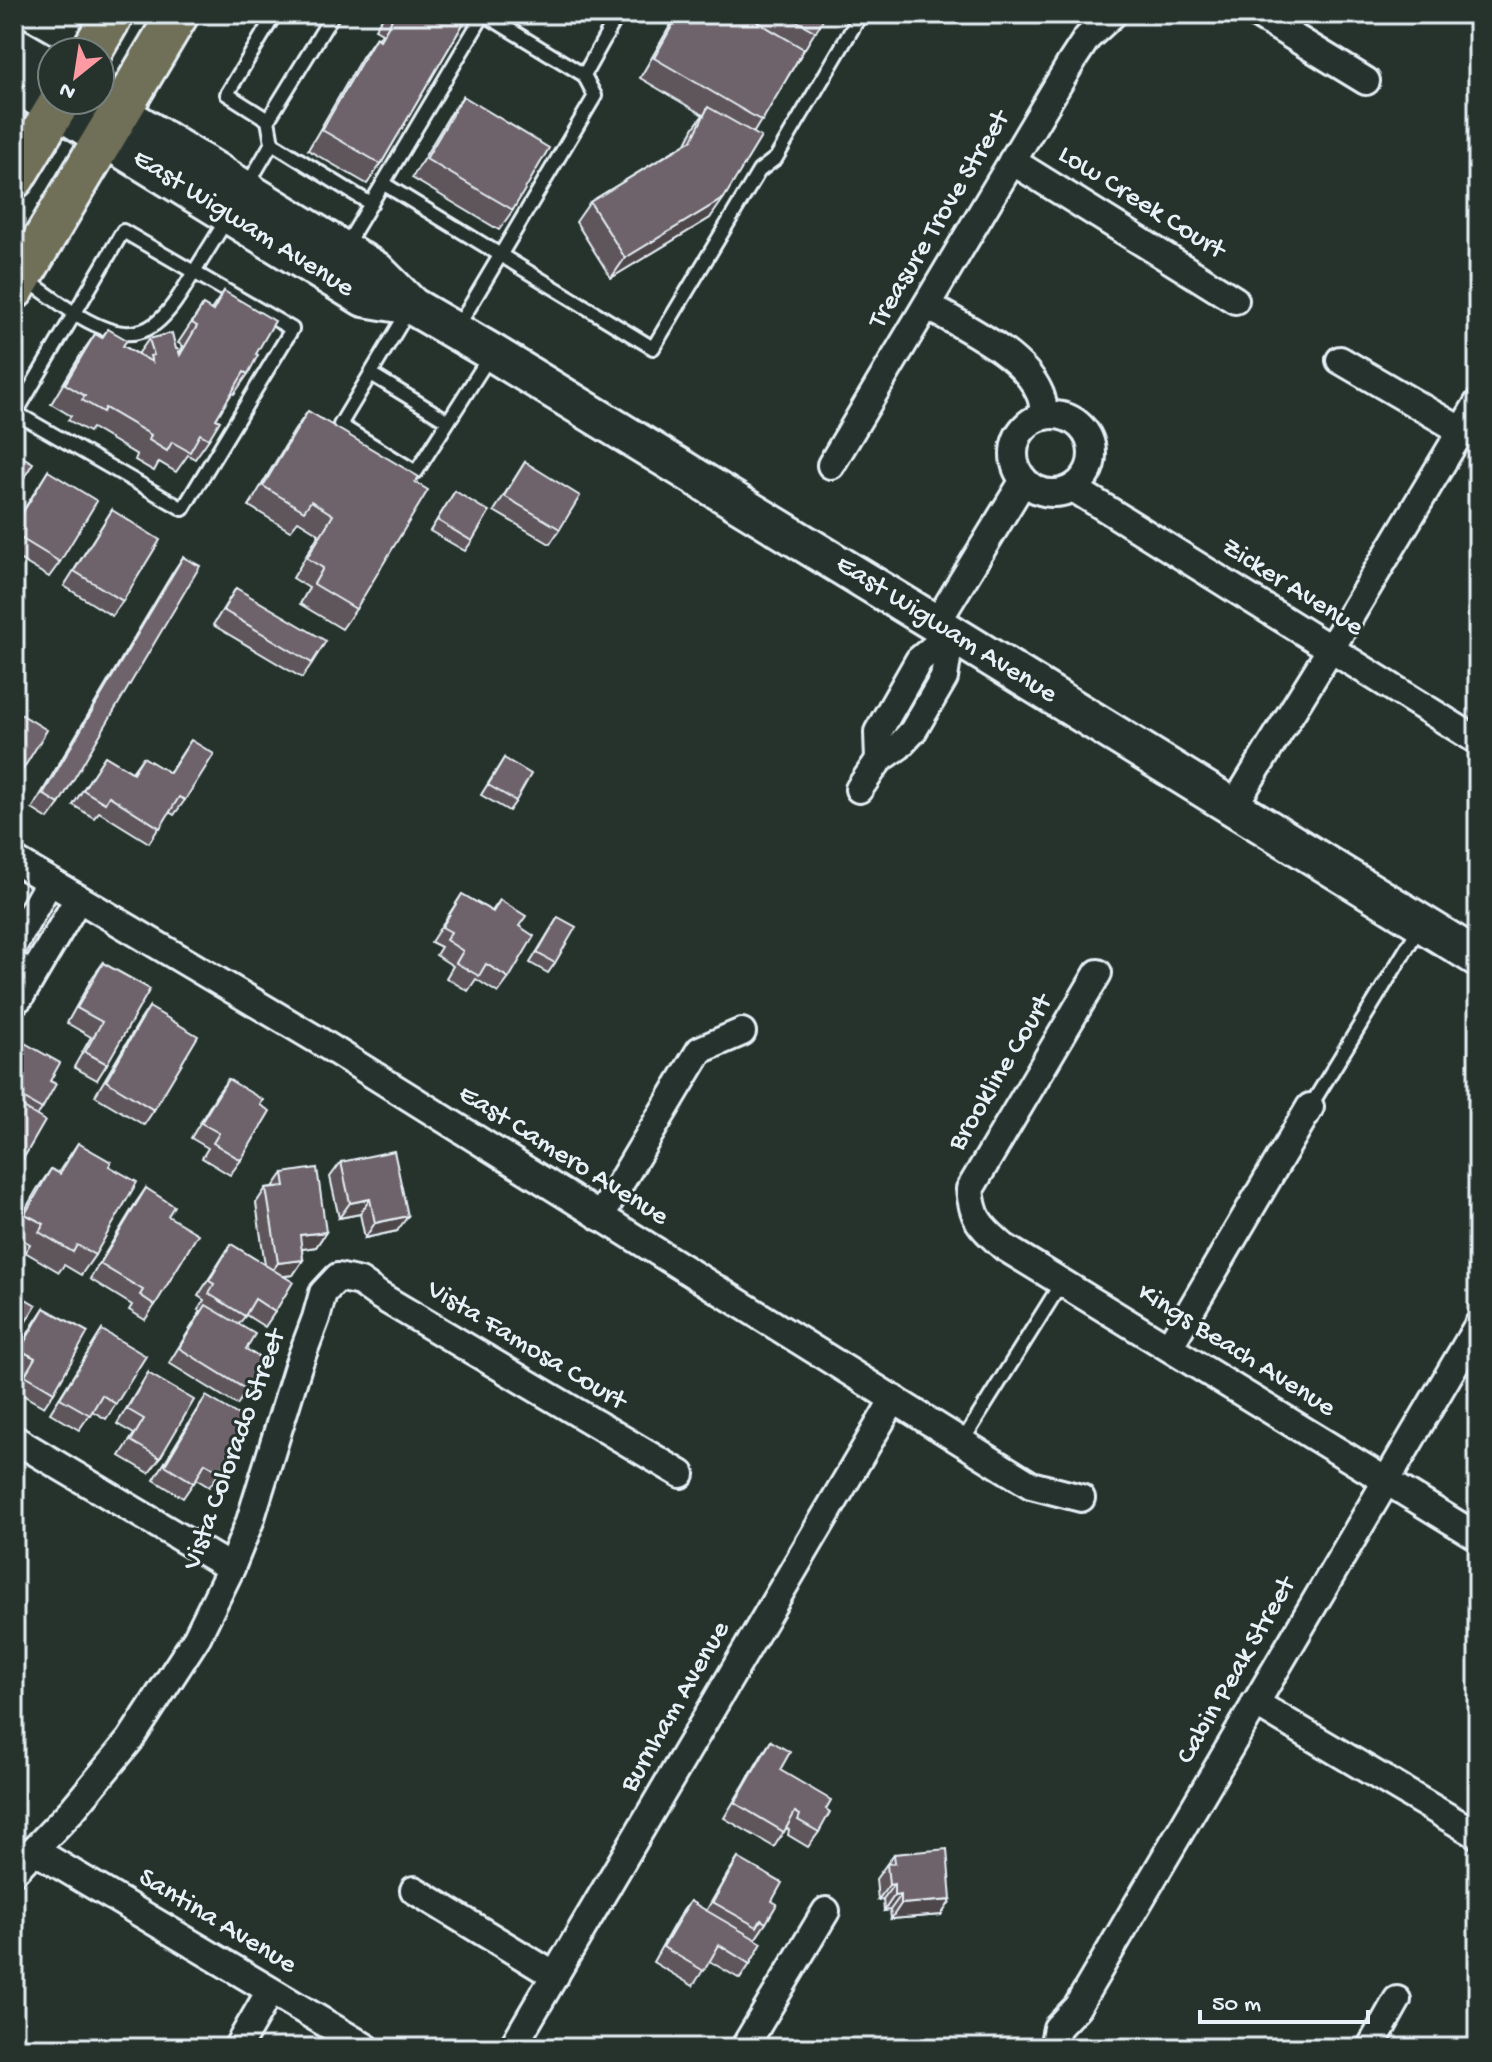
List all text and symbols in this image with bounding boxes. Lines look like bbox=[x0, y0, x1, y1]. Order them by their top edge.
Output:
north arrow bbox=[36, 36, 116, 116]
text: N bbox=[55, 75, 81, 105]
street label: Treasure Trove Street bbox=[861, 103, 1019, 337]
street label: Low Creek Court bbox=[1052, 139, 1233, 269]
street label: East Wigwam Avenue bbox=[126, 142, 360, 306]
street label: Zicker Avenue bbox=[1215, 531, 1370, 645]
street label: East Wigwam Avenue bbox=[829, 548, 1063, 712]
street label: Brookline Court bbox=[941, 987, 1062, 1158]
street label: East Camero Avenue bbox=[452, 1078, 675, 1234]
street label: Vista Famosa Court bbox=[420, 1273, 634, 1420]
street label: Kings Beach Avenue bbox=[1131, 1277, 1342, 1426]
street label: Vista Colorado Street bbox=[176, 1323, 295, 1576]
street label: Cabin Peak Street bbox=[1170, 1569, 1305, 1771]
street label: Burnham Avenue bbox=[613, 1615, 739, 1799]
street label: Santina Avenue bbox=[132, 1862, 303, 1983]
scale bar bbox=[1200, 1974, 1368, 2024]
text: 50 m bbox=[1212, 1991, 1261, 2020]

